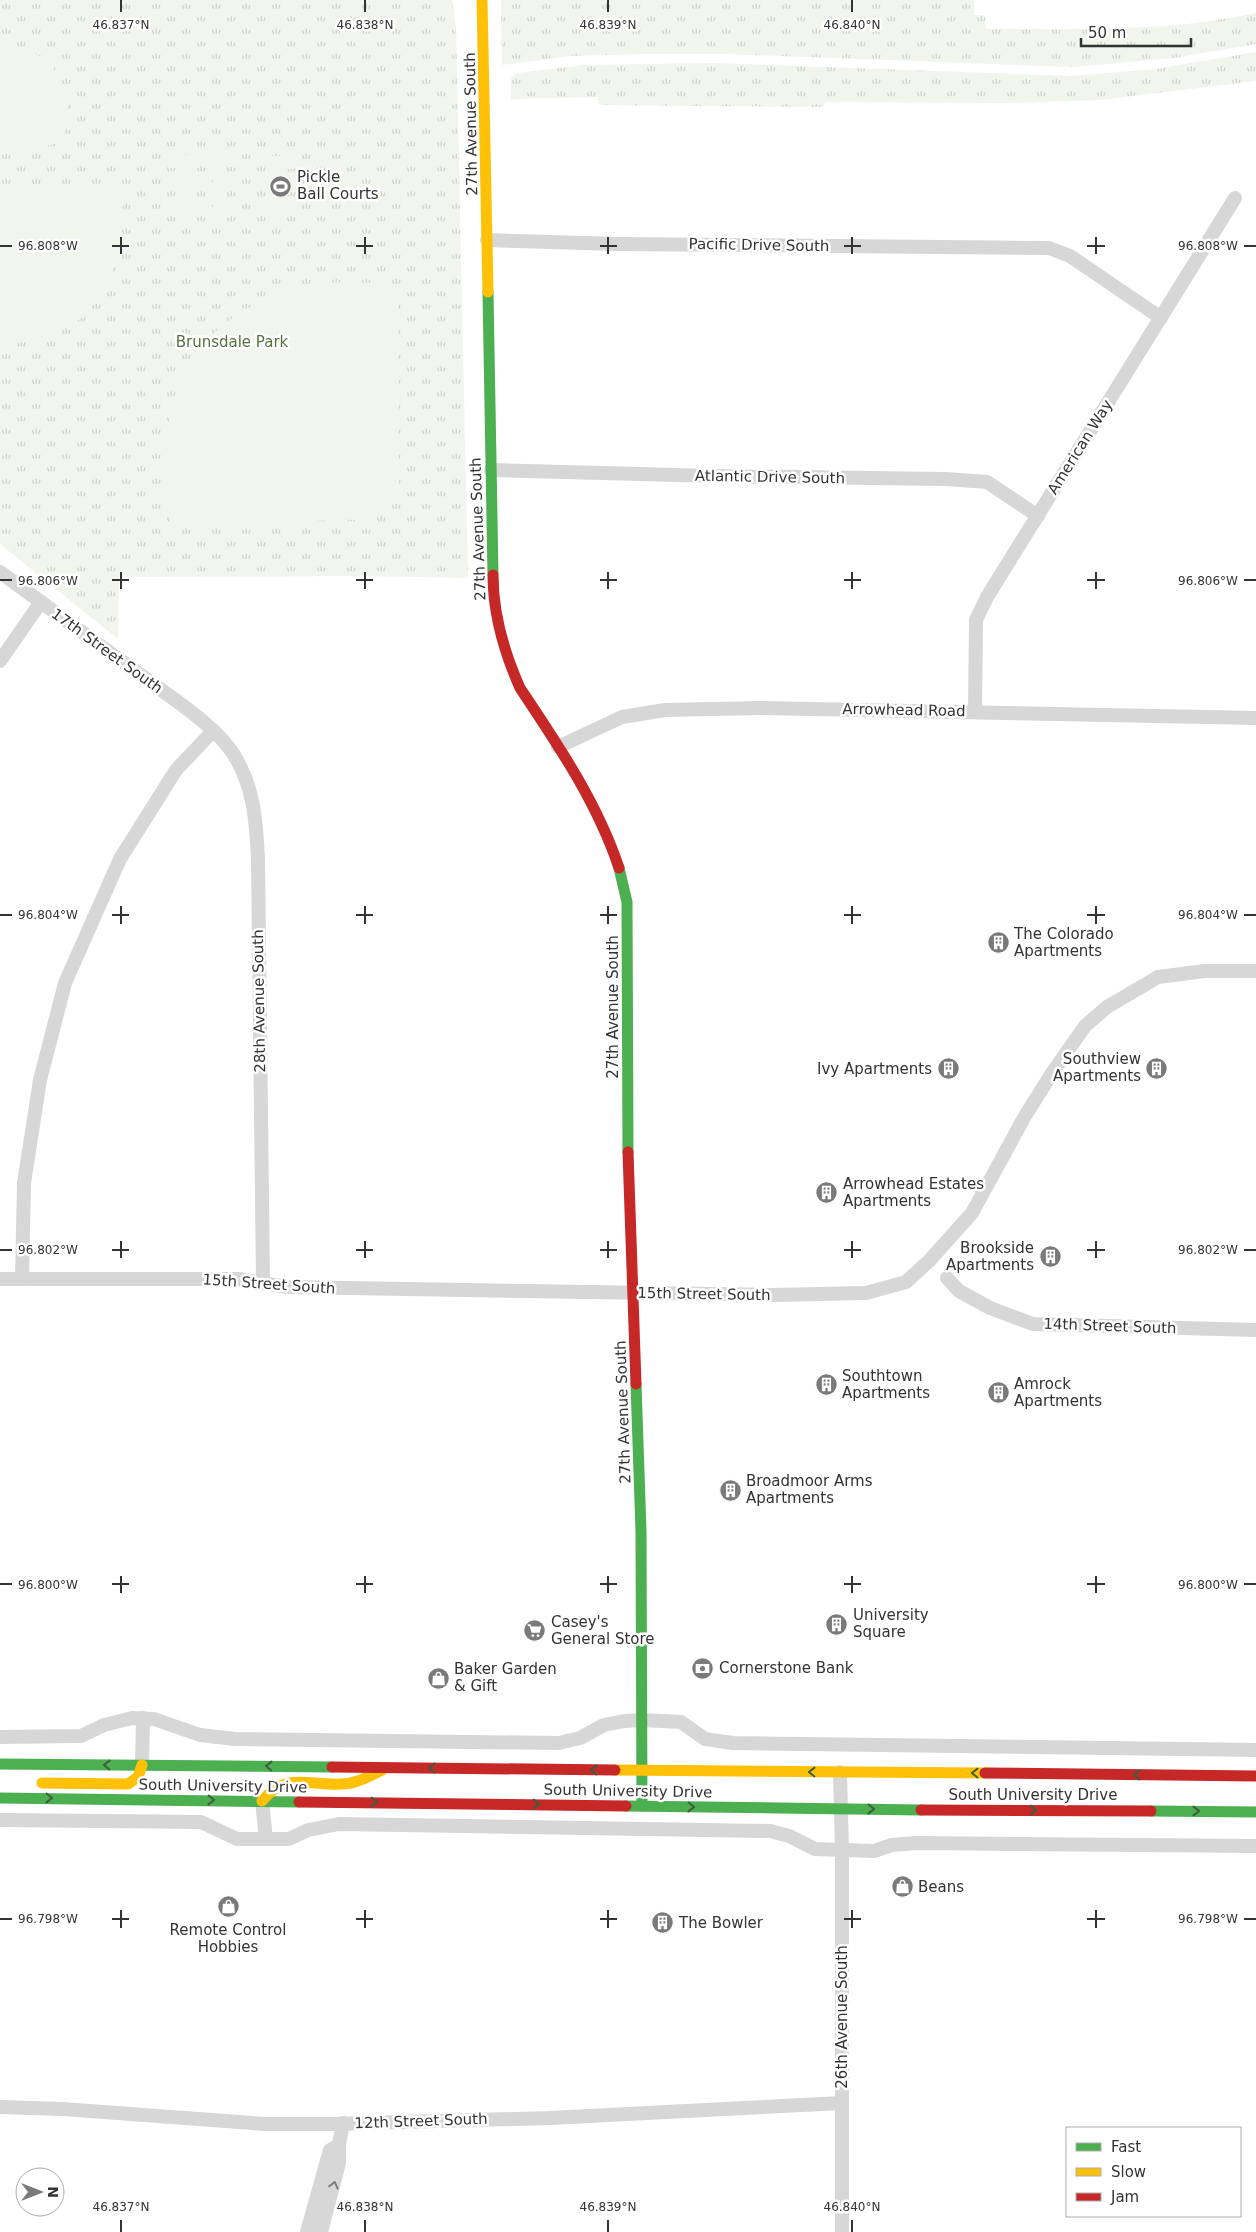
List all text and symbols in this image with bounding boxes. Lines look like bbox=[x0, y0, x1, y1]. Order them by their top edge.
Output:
scale bar bbox=[1081, 15, 1191, 47]
text: 46.837°N bbox=[93, 18, 149, 32]
text: 46.838°N bbox=[337, 18, 393, 32]
text: 46.839°N bbox=[580, 18, 636, 32]
text: 46.840°N bbox=[824, 18, 880, 32]
text: 50 m bbox=[1088, 24, 1126, 42]
street label: 27th Avenue South bbox=[461, 52, 481, 196]
place label: Pickle Ball Courts bbox=[297, 168, 379, 203]
sports icon: Pickle Ball Courts bbox=[269, 174, 293, 198]
street label: Pacific Drive South bbox=[688, 235, 830, 255]
text: 96.808°W bbox=[18, 239, 78, 253]
text: 96.808°W bbox=[1178, 239, 1238, 253]
park label: Brunsdale Park bbox=[176, 333, 289, 351]
street label: American Way bbox=[1044, 396, 1116, 498]
street label: 27th Avenue South bbox=[467, 457, 489, 601]
street label: Atlantic Drive South bbox=[695, 467, 845, 487]
text: 96.806°W bbox=[18, 574, 78, 588]
text: 96.806°W bbox=[1178, 574, 1238, 588]
street label: 17th Street South bbox=[48, 605, 166, 697]
street label: Arrowhead Road bbox=[842, 700, 966, 720]
text: 96.804°W bbox=[18, 908, 78, 922]
text: 96.804°W bbox=[1178, 908, 1238, 922]
place label: The Colorado Apartments bbox=[1013, 925, 1114, 960]
street label: 28th Avenue South bbox=[249, 929, 269, 1073]
building icon: The Colorado Apartments bbox=[986, 931, 1010, 955]
street label: 27th Avenue South bbox=[604, 935, 622, 1079]
place label: Southview Apartments bbox=[1053, 1050, 1141, 1085]
building icon: Southview Apartments bbox=[1145, 1056, 1169, 1080]
building icon: Ivy Apartments bbox=[936, 1057, 960, 1081]
place label: Ivy Apartments bbox=[817, 1060, 932, 1078]
place label: Arrowhead Estates Apartments bbox=[843, 1175, 984, 1210]
building icon: Arrowhead Estates Apartments bbox=[815, 1181, 839, 1205]
place label: Brookside Apartments bbox=[946, 1239, 1034, 1274]
text: 96.802°W bbox=[18, 1243, 78, 1257]
text: 96.802°W bbox=[1178, 1243, 1238, 1257]
building icon: Brookside Apartments bbox=[1038, 1245, 1062, 1269]
street label: 15th Street South bbox=[202, 1270, 336, 1298]
street label: 15th Street South bbox=[637, 1284, 771, 1304]
street label: 14th Street South bbox=[1043, 1315, 1177, 1337]
street label: 27th Avenue South bbox=[612, 1340, 634, 1484]
place label: Southtown Apartments bbox=[842, 1367, 930, 1402]
building icon: Southtown Apartments bbox=[814, 1373, 838, 1397]
place label: Amrock Apartments bbox=[1014, 1375, 1102, 1410]
building icon: Amrock Apartments bbox=[986, 1381, 1010, 1405]
place label: Broadmoor Arms Apartments bbox=[746, 1472, 873, 1507]
building icon: Broadmoor Arms Apartments bbox=[718, 1478, 742, 1502]
text: 96.800°W bbox=[18, 1578, 78, 1592]
text: 96.800°W bbox=[1178, 1578, 1238, 1592]
place label: University Square bbox=[853, 1606, 929, 1641]
building icon: University Square bbox=[825, 1612, 849, 1636]
place label: Casey's General Store bbox=[551, 1613, 655, 1648]
supermarket icon: Casey's General Store bbox=[523, 1619, 547, 1643]
bank icon: Cornerstone Bank bbox=[691, 1656, 715, 1680]
place label: Cornerstone Bank bbox=[719, 1659, 854, 1677]
place label: Baker Garden & Gift bbox=[454, 1660, 557, 1695]
shop icon: Baker Garden & Gift bbox=[426, 1666, 450, 1690]
one-way arrow bbox=[103, 1760, 110, 1770]
one-way arrow bbox=[265, 1761, 273, 1771]
one-way arrow bbox=[428, 1763, 436, 1773]
one-way arrow bbox=[590, 1764, 598, 1775]
one-way arrow bbox=[808, 1766, 816, 1777]
one-way arrow bbox=[971, 1768, 978, 1778]
one-way arrow bbox=[1133, 1770, 1141, 1780]
street label: South University Drive bbox=[138, 1776, 308, 1796]
street label: South University Drive bbox=[543, 1781, 713, 1801]
street label: South University Drive bbox=[949, 1786, 1117, 1804]
one-way arrow bbox=[45, 1793, 53, 1803]
one-way arrow bbox=[207, 1795, 215, 1806]
one-way arrow bbox=[370, 1797, 378, 1808]
one-way arrow bbox=[532, 1799, 540, 1810]
one-way arrow bbox=[688, 1802, 695, 1812]
one-way arrow bbox=[868, 1804, 875, 1814]
one-way arrow bbox=[1030, 1805, 1038, 1815]
one-way arrow bbox=[1192, 1806, 1200, 1816]
shop icon: Beans bbox=[890, 1875, 914, 1899]
place label: Beans bbox=[918, 1878, 964, 1896]
shop icon: Remote Control Hobbies bbox=[216, 1895, 240, 1919]
building icon: The Bowler bbox=[651, 1911, 675, 1935]
text: 96.798°W bbox=[18, 1912, 78, 1926]
text: 96.798°W bbox=[1178, 1912, 1238, 1926]
place label: The Bowler bbox=[678, 1914, 764, 1932]
place label: Remote Control Hobbies bbox=[170, 1921, 286, 1956]
street label: 26th Avenue South bbox=[833, 1945, 851, 2089]
street label: 12th Street South bbox=[354, 2110, 488, 2132]
legend bbox=[1066, 2127, 1241, 2217]
text: Fast bbox=[1111, 2138, 1141, 2156]
text: Slow bbox=[1111, 2163, 1146, 2181]
north arrow bbox=[15, 2167, 65, 2217]
one-way arrow bbox=[328, 2181, 338, 2189]
text: N bbox=[45, 2186, 61, 2198]
text: Jam bbox=[1110, 2188, 1139, 2206]
text: 46.837°N bbox=[93, 2200, 149, 2214]
text: 46.838°N bbox=[337, 2200, 393, 2214]
text: 46.839°N bbox=[580, 2200, 636, 2214]
text: 46.840°N bbox=[824, 2200, 880, 2214]

